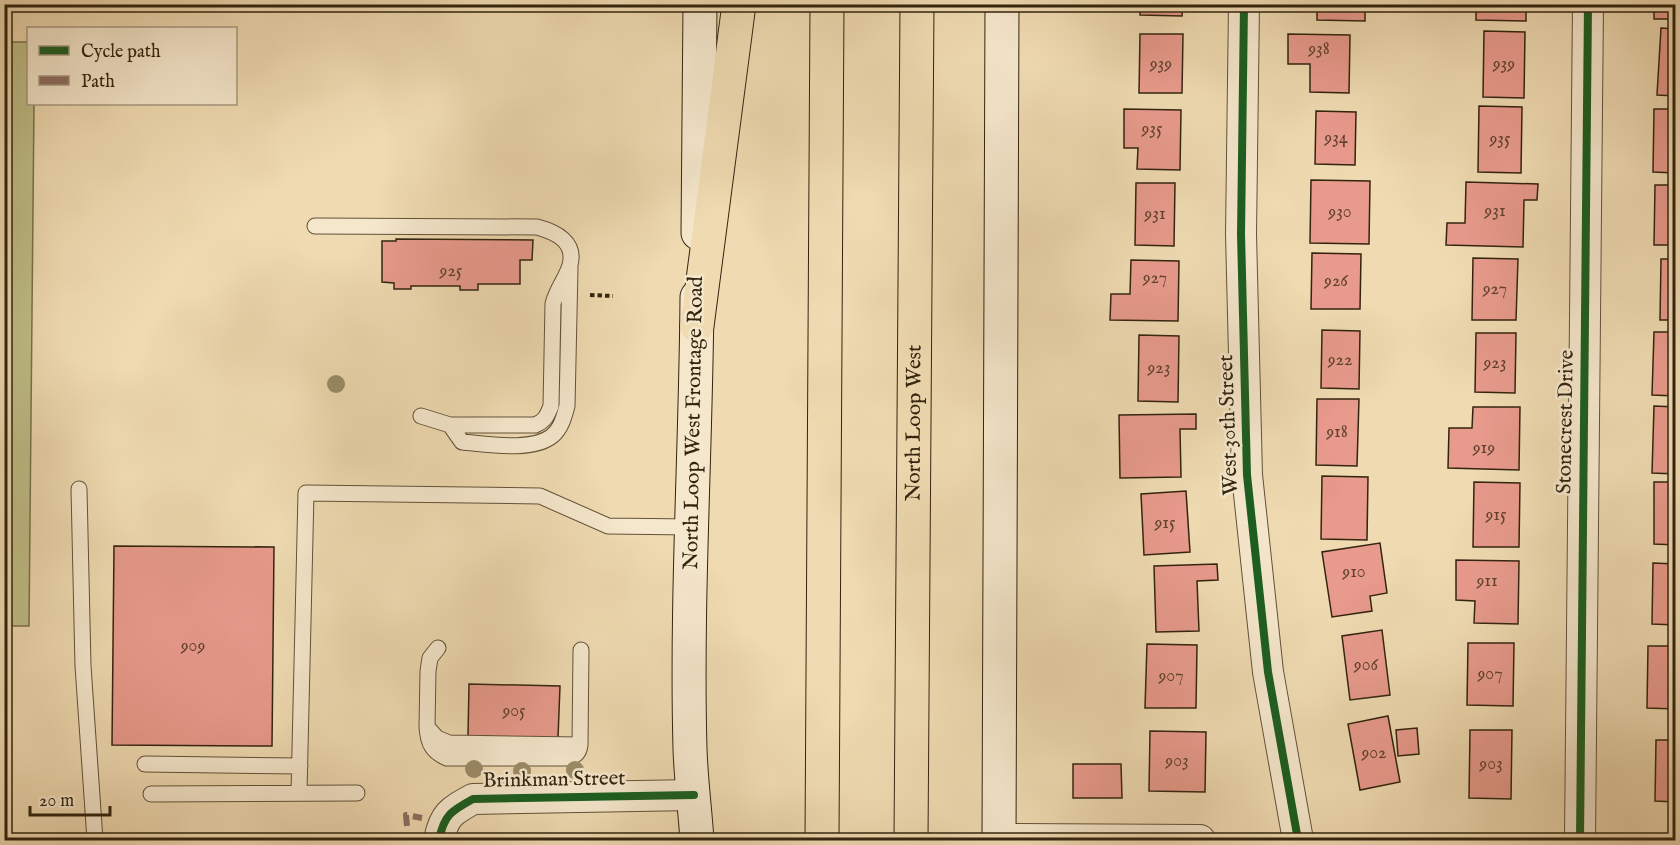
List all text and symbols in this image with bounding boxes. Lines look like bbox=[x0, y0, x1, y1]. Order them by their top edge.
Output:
legend bbox=[27, 27, 237, 105]
house number: 938 bbox=[1307, 38, 1330, 61]
text: Cycle path bbox=[81, 41, 161, 64]
house number: 939 bbox=[1149, 53, 1172, 76]
house number: 939 bbox=[1492, 53, 1515, 76]
text: Path bbox=[81, 71, 115, 94]
house number: 935 bbox=[1140, 118, 1163, 141]
house number: 934 bbox=[1323, 127, 1348, 150]
house number: 935 bbox=[1488, 128, 1511, 151]
house number: 931 bbox=[1483, 200, 1506, 223]
house number: 930 bbox=[1327, 201, 1352, 224]
house number: 931 bbox=[1143, 203, 1166, 226]
house number: 925 bbox=[439, 260, 463, 283]
house number: 927 bbox=[1142, 267, 1167, 290]
house number: 926 bbox=[1323, 270, 1348, 293]
street label: North Loop West Frontage Road bbox=[678, 275, 710, 570]
house number: 927 bbox=[1482, 278, 1507, 301]
street label: North Loop West bbox=[900, 345, 928, 501]
house number: 922 bbox=[1327, 349, 1352, 372]
street label: Stonecrest Drive bbox=[1551, 349, 1581, 494]
house number: 923 bbox=[1482, 352, 1507, 375]
street label: West 30th Street bbox=[1213, 354, 1245, 496]
house number: 923 bbox=[1146, 357, 1171, 380]
house number: 918 bbox=[1325, 421, 1348, 444]
house number: 919 bbox=[1472, 437, 1495, 460]
house number: 915 bbox=[1484, 504, 1507, 527]
house number: 915 bbox=[1153, 512, 1176, 535]
house number: 910 bbox=[1341, 561, 1366, 584]
house number: 911 bbox=[1475, 570, 1498, 593]
house number: 909 bbox=[180, 635, 205, 658]
house number: 906 bbox=[1353, 654, 1379, 677]
house number: 907 bbox=[1476, 663, 1503, 686]
house number: 907 bbox=[1157, 665, 1184, 688]
house number: 905 bbox=[501, 700, 526, 723]
house number: 902 bbox=[1360, 742, 1387, 765]
house number: 903 bbox=[1164, 750, 1189, 773]
house number: 903 bbox=[1478, 753, 1503, 776]
street label: Brinkman Street bbox=[482, 765, 626, 795]
scale bar bbox=[30, 779, 110, 817]
text: 20 m bbox=[39, 790, 74, 813]

